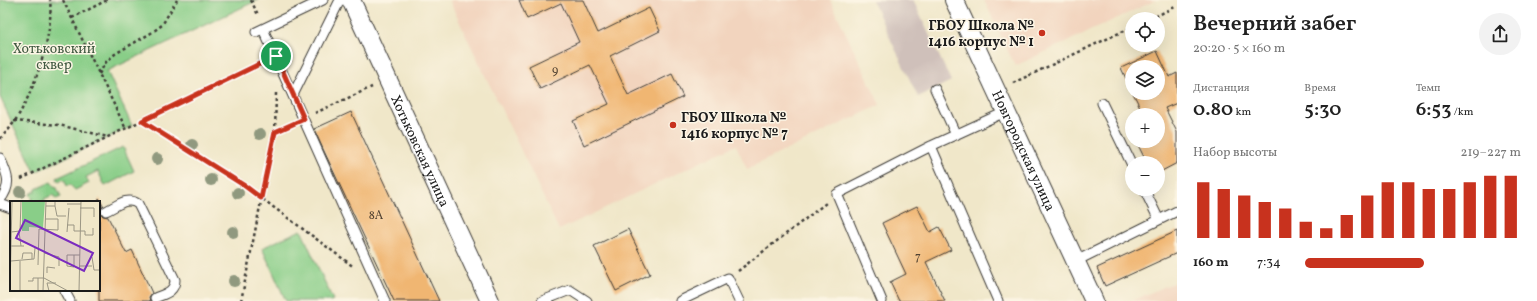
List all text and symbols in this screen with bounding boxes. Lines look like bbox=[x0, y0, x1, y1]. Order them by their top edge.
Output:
text: Вечерний забег bbox=[1193, 9, 1356, 40]
map controls bbox=[1125, 12, 1165, 196]
button: locate bbox=[1125, 12, 1165, 52]
button: share bbox=[1479, 13, 1521, 55]
place label: ГБОУ Школа № 1416 корпус № 1 bbox=[928, 17, 1034, 52]
marker: ГБОУ Школа № 1416 корпус № 1 bbox=[1037, 28, 1047, 38]
pin bbox=[259, 39, 293, 73]
park label: Хотьковский сквер bbox=[13, 40, 96, 75]
text: 20:20 · 5 × 160 m bbox=[1193, 40, 1285, 58]
icon: arrive bbox=[265, 45, 287, 67]
button: layers bbox=[1125, 60, 1165, 100]
house number: 9 bbox=[552, 63, 558, 79]
text: Дистанция bbox=[1193, 81, 1250, 96]
text: Время bbox=[1304, 81, 1336, 96]
text: Темп bbox=[1416, 81, 1440, 96]
street label: Новгородская улица bbox=[986, 88, 1059, 215]
street label: Хотьковская улица bbox=[385, 92, 453, 210]
text: 0.80 bbox=[1193, 96, 1233, 124]
text: 5:30 bbox=[1304, 96, 1341, 124]
text: 6:53 bbox=[1416, 96, 1451, 124]
text: km bbox=[1233, 105, 1251, 120]
text: /km bbox=[1451, 105, 1473, 120]
button: + bbox=[1125, 108, 1165, 148]
place label: ГБОУ Школа № 1416 корпус № 7 bbox=[681, 109, 788, 144]
marker: ГБОУ Школа № 1416 корпус № 7 bbox=[668, 120, 678, 130]
text: Набор высоты bbox=[1193, 144, 1277, 162]
text: 219–227 m bbox=[1460, 144, 1521, 162]
button: − bbox=[1125, 156, 1165, 196]
inset map bbox=[10, 201, 100, 291]
house number: 8А bbox=[369, 208, 384, 224]
house number: 7 bbox=[915, 249, 921, 265]
text: 160 m bbox=[1193, 254, 1229, 272]
text: 7:34 bbox=[1257, 254, 1281, 272]

